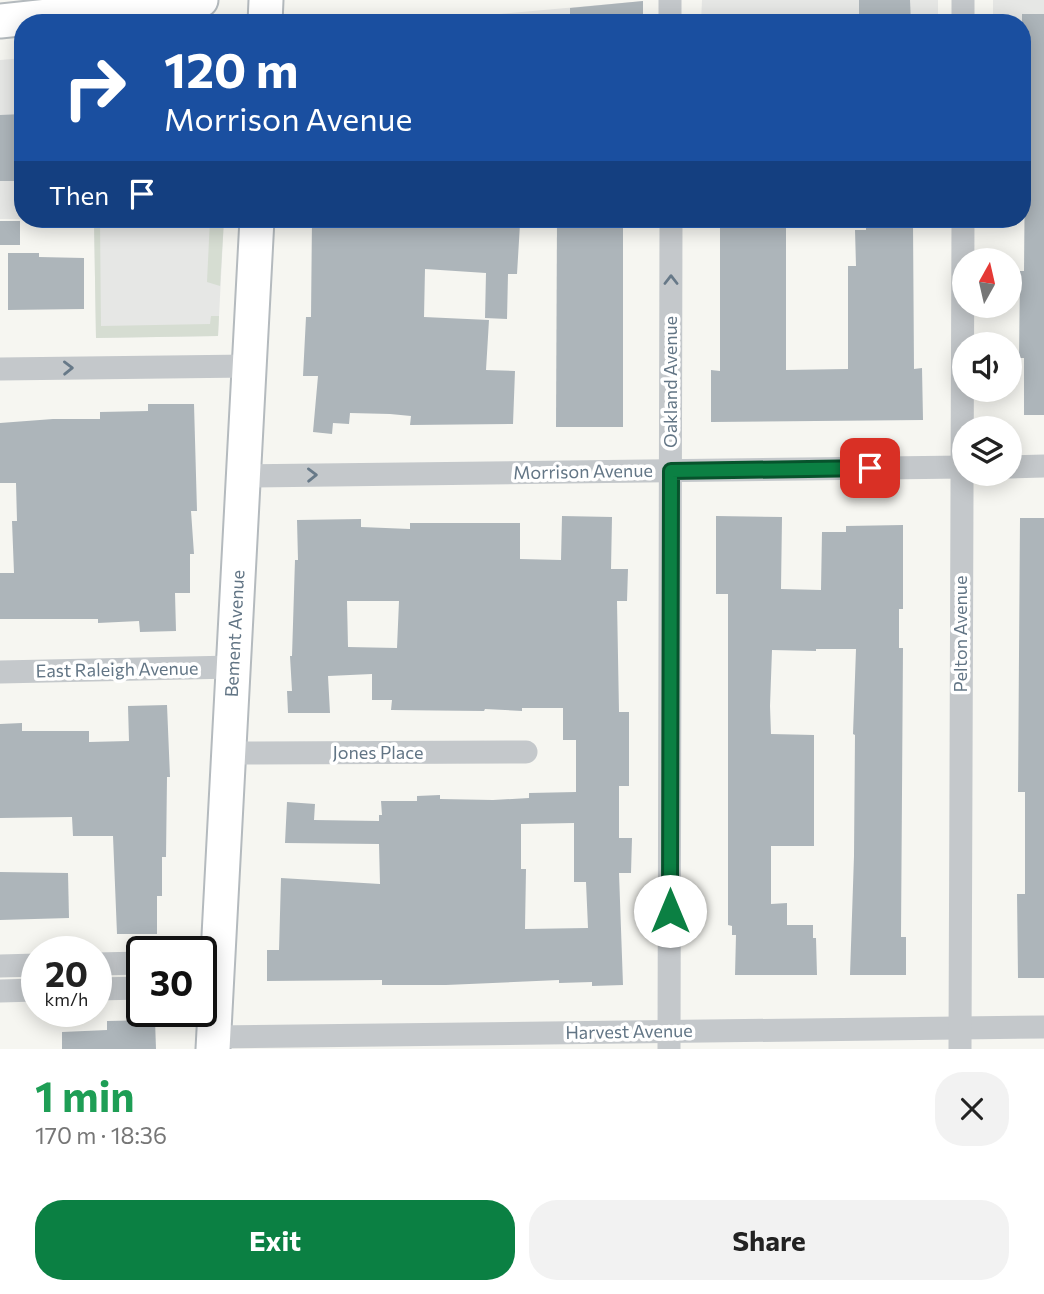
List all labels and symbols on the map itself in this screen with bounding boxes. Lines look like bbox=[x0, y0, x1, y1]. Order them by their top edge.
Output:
north arrow bbox=[952, 248, 1022, 318]
one-way arrow bbox=[663, 275, 679, 285]
street label: Oakland Avenue bbox=[659, 316, 681, 448]
one-way arrow bbox=[63, 360, 74, 376]
pin bbox=[840, 438, 900, 498]
street label: Morrison Avenue bbox=[513, 459, 653, 483]
one-way arrow bbox=[307, 467, 318, 483]
street label: Bement Avenue bbox=[220, 569, 248, 698]
street label: Pelton Avenue bbox=[949, 576, 971, 692]
street label: East Raleigh Avenue bbox=[35, 657, 199, 681]
street label: Jones Place bbox=[332, 741, 424, 763]
position arrow bbox=[633, 874, 707, 948]
speed limit sign: 30 bbox=[126, 936, 217, 1027]
street label: Harvest Avenue bbox=[565, 1019, 693, 1043]

